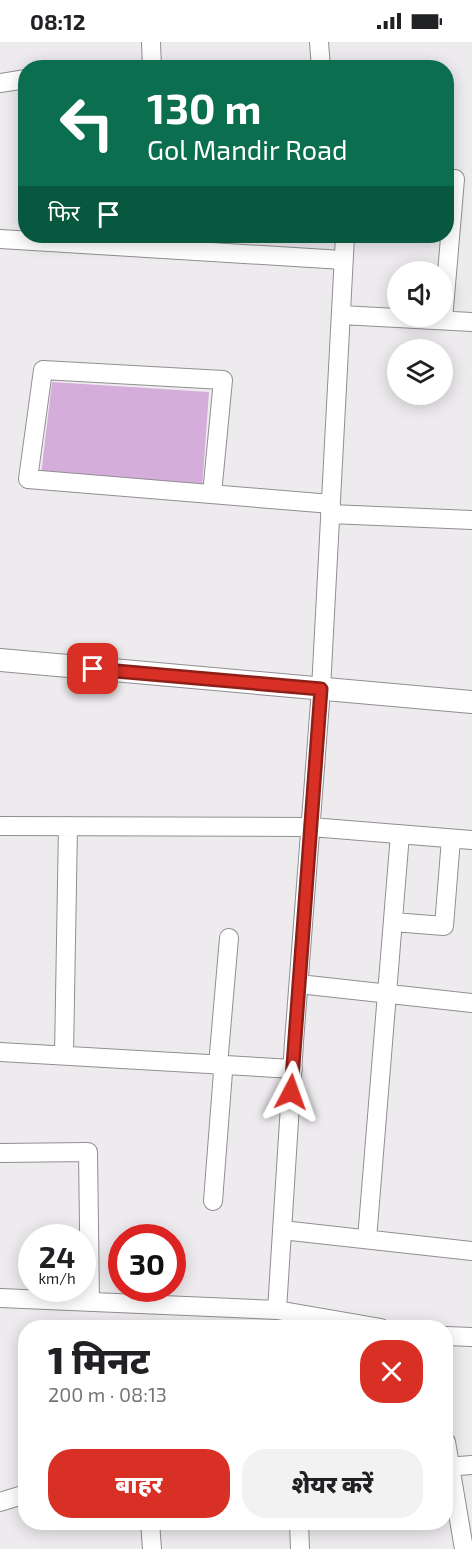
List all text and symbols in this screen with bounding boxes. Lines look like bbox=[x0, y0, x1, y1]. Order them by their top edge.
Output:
text: 08:12 bbox=[30, 8, 86, 34]
text: 130 m bbox=[147, 82, 262, 132]
icon: left bbox=[48, 84, 126, 162]
text: Gol Mandir Road bbox=[147, 133, 347, 165]
icon: arrive bbox=[92, 198, 125, 231]
text: फिर bbox=[48, 199, 80, 225]
map controls bbox=[387, 261, 453, 405]
button: sound bbox=[387, 261, 453, 327]
button: layers bbox=[387, 339, 453, 405]
pin bbox=[67, 643, 118, 694]
icon: arrive bbox=[76, 652, 109, 685]
position arrow bbox=[259, 1060, 323, 1124]
speed limit sign: 30 bbox=[108, 1224, 186, 1302]
text: 24 bbox=[39, 1238, 75, 1274]
text: km/h bbox=[38, 1269, 76, 1287]
text: 1 मिनट bbox=[48, 1338, 149, 1381]
button: close bbox=[360, 1340, 423, 1403]
text: 200 m · 08:13 bbox=[48, 1382, 167, 1406]
button: बाहर bbox=[48, 1449, 230, 1518]
button: शेयर करें bbox=[242, 1449, 423, 1518]

